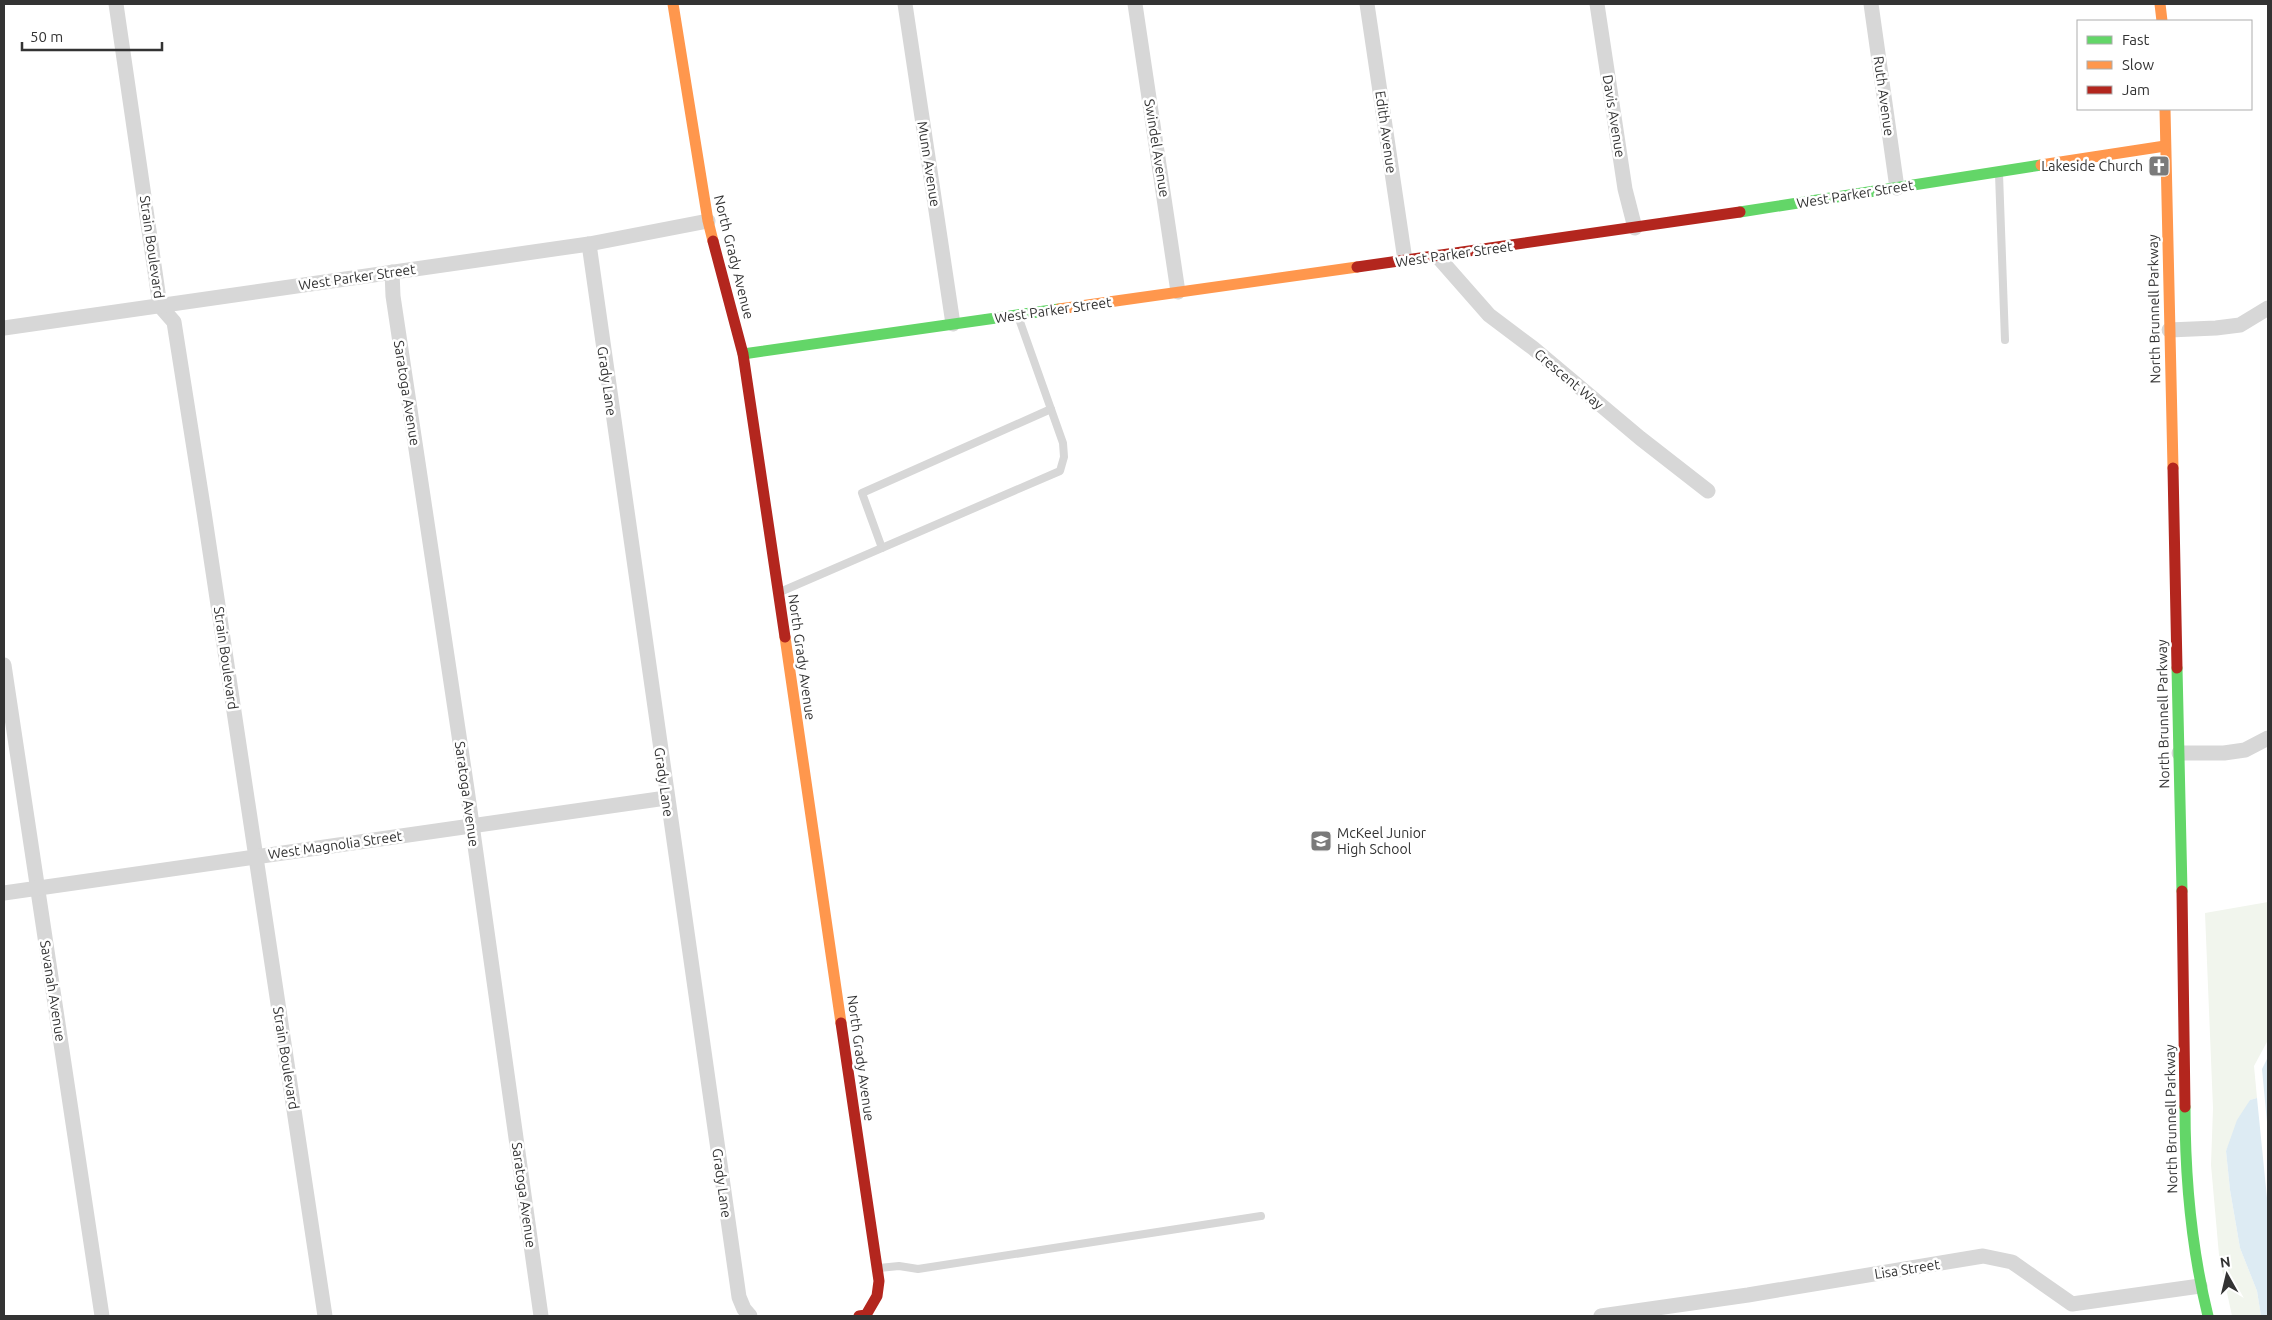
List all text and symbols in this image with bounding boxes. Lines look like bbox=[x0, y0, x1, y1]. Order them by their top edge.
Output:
scale bar bbox=[22, 20, 162, 52]
legend bbox=[2077, 20, 2252, 110]
text: 50 m bbox=[30, 28, 63, 45]
text: Fast bbox=[2122, 31, 2150, 48]
street label: Ruth Avenue bbox=[1870, 55, 1898, 137]
text: Slow bbox=[2122, 56, 2155, 73]
street label: Davis Avenue bbox=[1600, 73, 1628, 159]
text: Jam bbox=[2122, 81, 2150, 98]
street label: Edith Avenue bbox=[1372, 90, 1400, 174]
street label: Swindel Avenue bbox=[1141, 98, 1173, 198]
street label: Munn Avenue bbox=[914, 120, 944, 208]
church icon: Lakeside Church bbox=[2147, 154, 2171, 178]
place label: Lakeside Church bbox=[2041, 158, 2143, 174]
street label: West Parker Street bbox=[1795, 177, 1915, 211]
street label: North Grady Avenue bbox=[711, 193, 757, 321]
street label: Strain Boulevard bbox=[137, 194, 167, 300]
street label: North Brunnell Parkway bbox=[2145, 234, 2163, 384]
street label: West Parker Street bbox=[1394, 238, 1514, 270]
street label: West Parker Street bbox=[297, 261, 417, 293]
street label: West Parker Street bbox=[993, 294, 1113, 326]
street label: Saratoga Avenue bbox=[391, 339, 423, 447]
street label: Grady Lane bbox=[594, 345, 620, 417]
street label: Crescent Way bbox=[1531, 345, 1607, 413]
street label: North Grady Avenue bbox=[785, 593, 819, 721]
street label: Strain Boulevard bbox=[211, 605, 241, 711]
street label: North Brunnell Parkway bbox=[2154, 639, 2172, 789]
street label: Saratoga Avenue bbox=[452, 740, 482, 848]
street label: Grady Lane bbox=[651, 746, 677, 818]
place label: McKeel Junior High School bbox=[1337, 825, 1427, 857]
street label: West Magnolia Street bbox=[267, 828, 404, 862]
school or university icon: McKeel Junior High School bbox=[1309, 829, 1333, 853]
street label: Savanah Avenue bbox=[37, 939, 69, 1043]
street label: North Grady Avenue bbox=[844, 994, 878, 1122]
street label: Strain Boulevard bbox=[270, 1005, 302, 1111]
street label: North Brunnell Parkway bbox=[2162, 1044, 2180, 1194]
street label: Saratoga Avenue bbox=[509, 1141, 539, 1249]
street label: Grady Lane bbox=[709, 1147, 735, 1219]
north arrow bbox=[2202, 1250, 2252, 1300]
text: N bbox=[2219, 1253, 2231, 1271]
street label: Lisa Street bbox=[1873, 1256, 1941, 1282]

